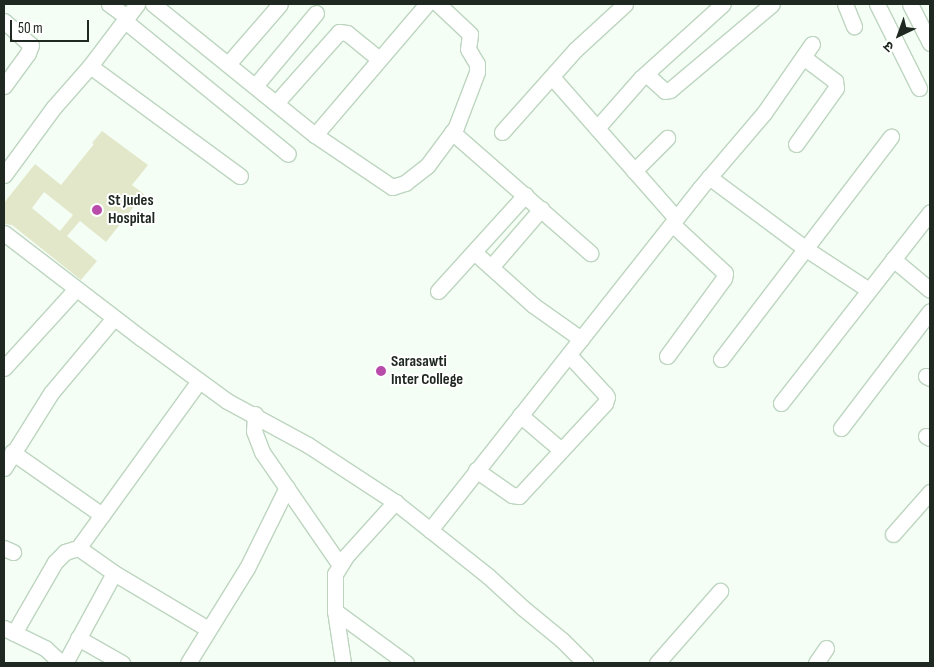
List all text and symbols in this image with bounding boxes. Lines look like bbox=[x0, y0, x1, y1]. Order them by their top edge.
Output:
scale bar bbox=[12, 10, 91, 42]
north arrow bbox=[874, 10, 924, 60]
text: 50 m bbox=[18, 19, 43, 38]
text: उ bbox=[880, 37, 897, 56]
place label: St Judes Hospital bbox=[108, 191, 155, 229]
marker: St Judes Hospital bbox=[90, 203, 104, 217]
place label: Sarasawti Inter College bbox=[391, 352, 463, 390]
marker: Sarasawti Inter College bbox=[375, 365, 387, 377]

